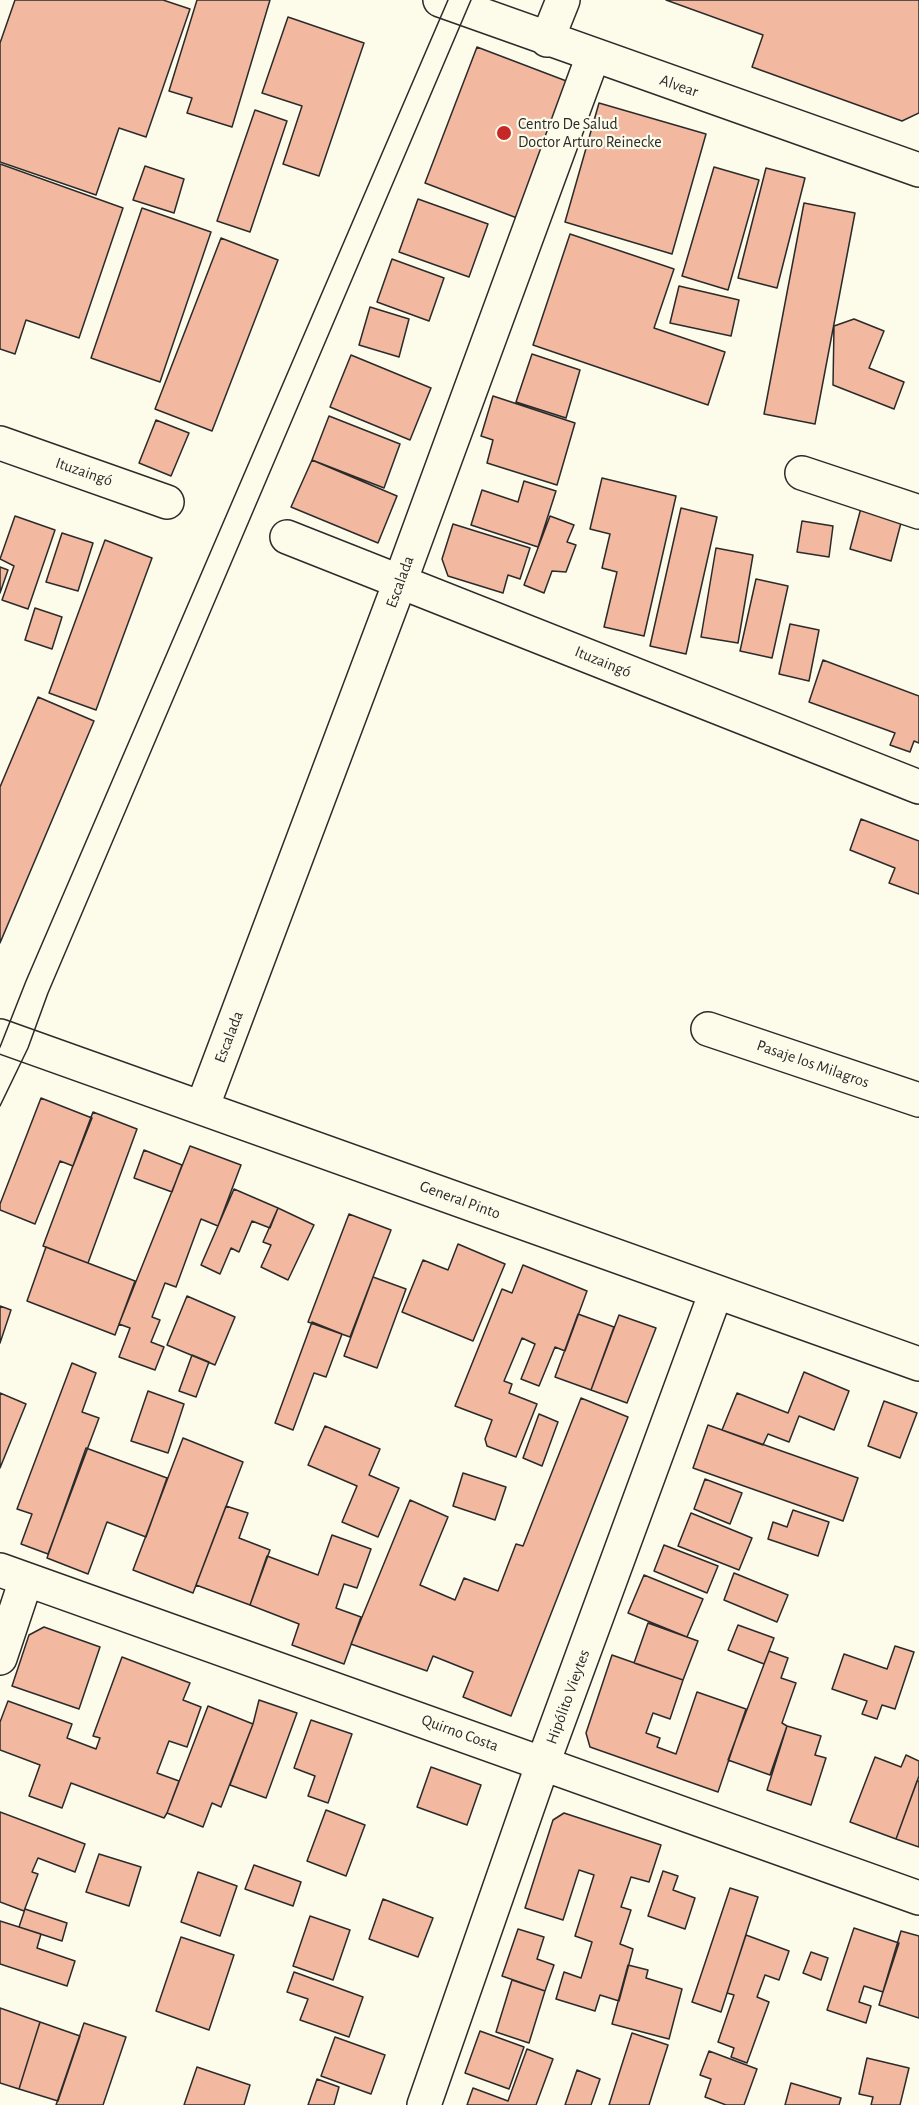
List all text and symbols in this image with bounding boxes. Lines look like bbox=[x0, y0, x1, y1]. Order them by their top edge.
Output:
street label: Alvear bbox=[657, 70, 701, 102]
place label: Centro De Salud Doctor Arturo Reinecke bbox=[518, 114, 662, 152]
marker: Centro De Salud Doctor Arturo Reinecke bbox=[495, 124, 513, 142]
street label: Ituzaingó bbox=[53, 453, 115, 491]
street label: Escalada bbox=[382, 553, 418, 611]
street label: Ituzaingó bbox=[572, 642, 634, 682]
street label: Escalada bbox=[210, 1008, 248, 1066]
street label: Pasaje los Milagros bbox=[754, 1036, 872, 1092]
street label: General Pinto bbox=[417, 1177, 503, 1223]
street label: Hipólito Vieytes bbox=[542, 1647, 594, 1747]
street label: Quirno Costa bbox=[419, 1710, 501, 1756]

